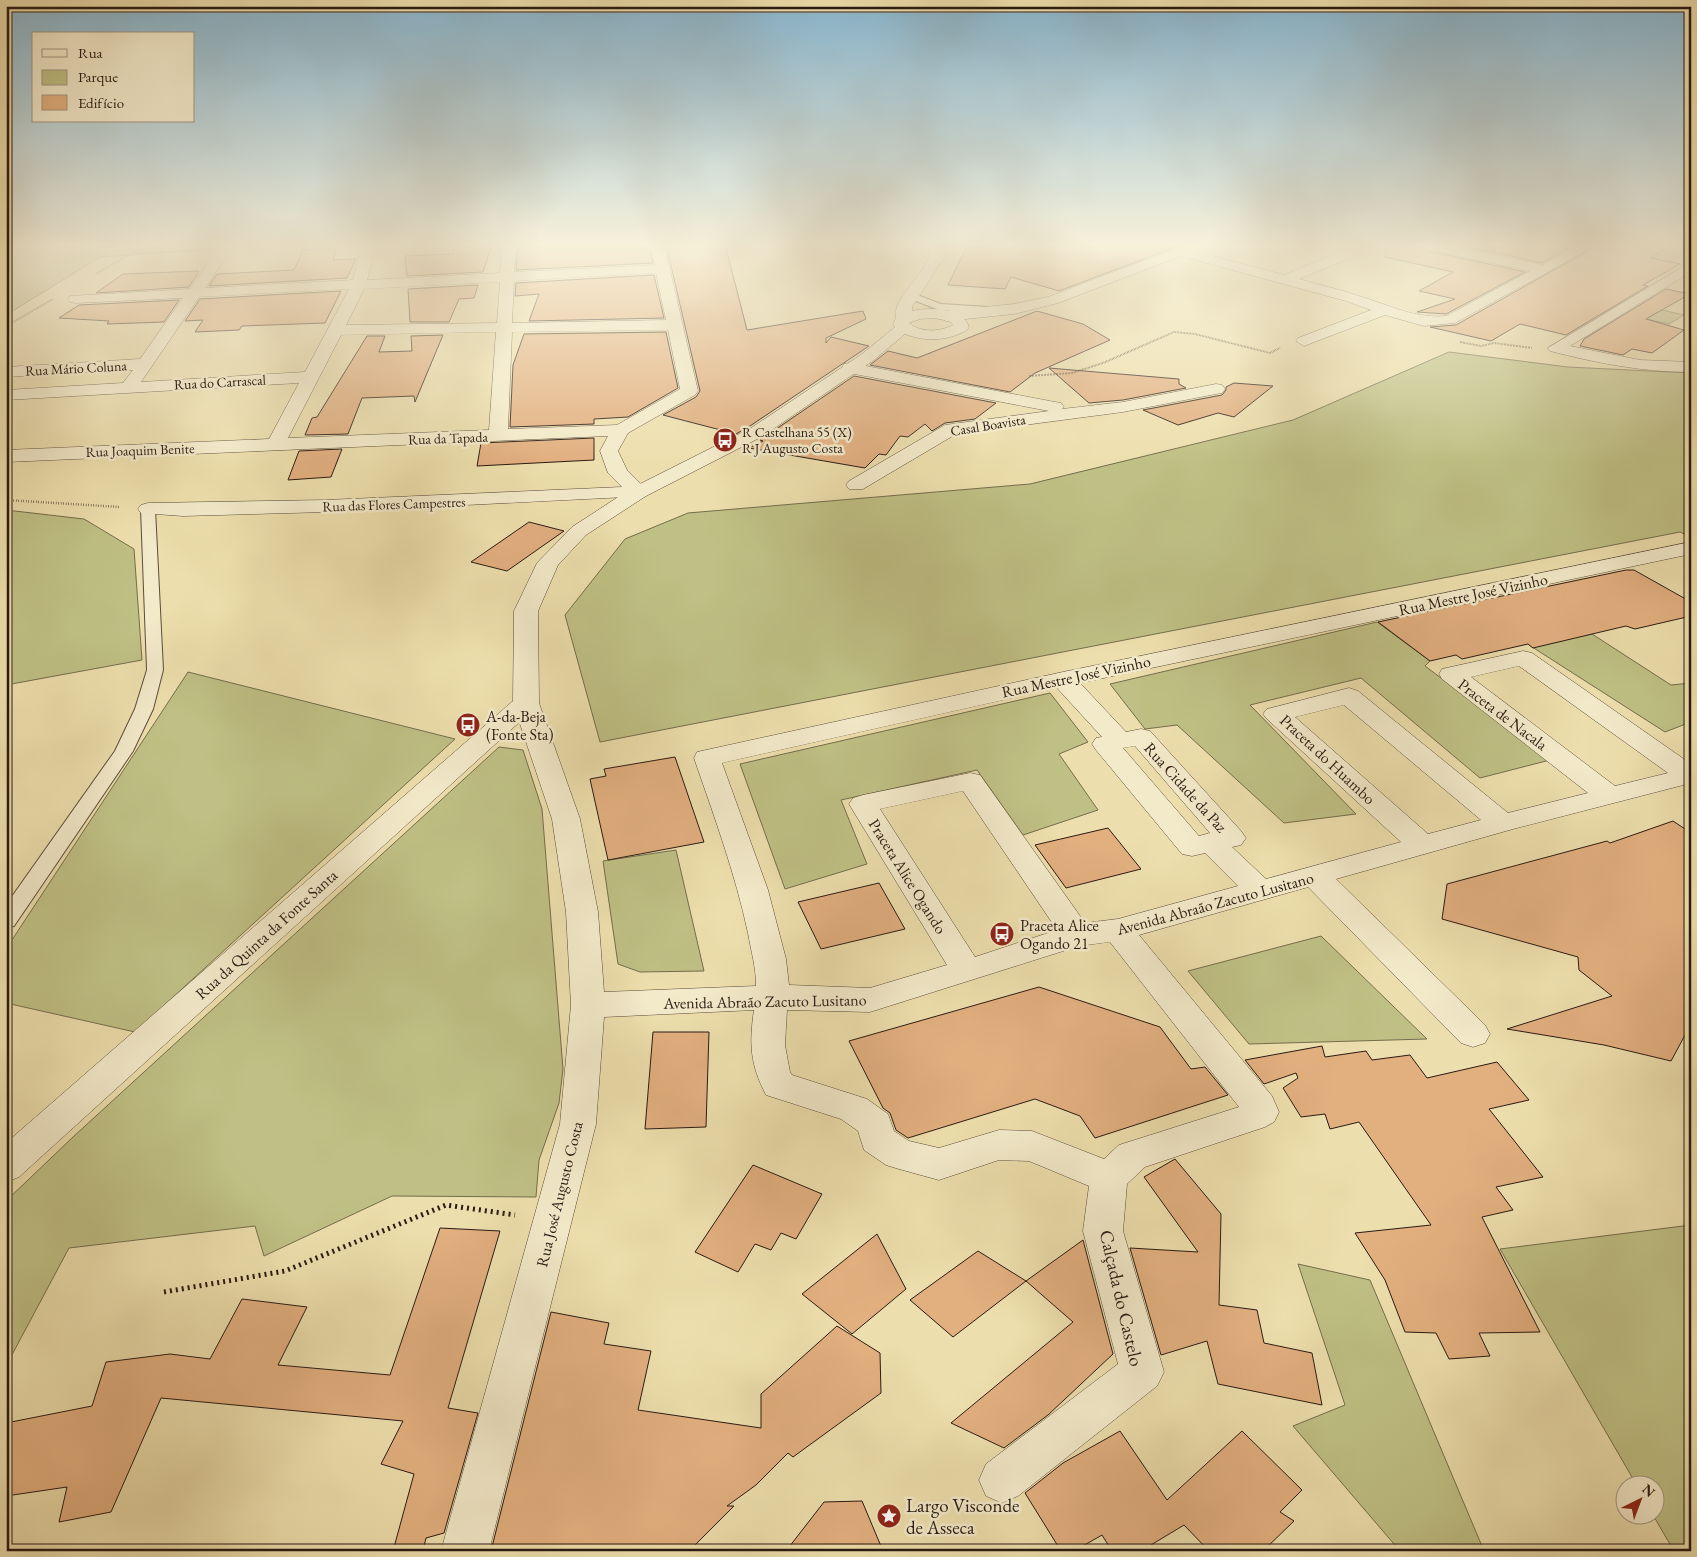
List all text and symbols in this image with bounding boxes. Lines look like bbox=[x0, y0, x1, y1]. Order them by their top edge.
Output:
legend bbox=[32, 32, 195, 122]
text: Rua bbox=[78, 43, 103, 62]
text: Parque bbox=[78, 67, 118, 86]
text: Edifício bbox=[78, 93, 124, 112]
street label: Rua Mário Coluna bbox=[25, 356, 128, 380]
street label: Rua do Carrascal bbox=[174, 371, 267, 393]
street label: Casal Boavista bbox=[949, 410, 1027, 440]
place label: R Castelhana 55 (X) R J Augusto Costa bbox=[742, 423, 852, 457]
bus stop icon: R Castelhana 55 (X) R J Augusto Costa bbox=[712, 427, 738, 453]
street label: Rua da Tapada bbox=[408, 428, 489, 448]
street label: Rua Joaquim Benite bbox=[85, 439, 195, 461]
street label: Rua das Flores Campestres bbox=[322, 492, 466, 515]
street label: Rua Mestre José Vizinho bbox=[1397, 568, 1550, 621]
street label: Rua Mestre José Vizinho bbox=[1000, 650, 1153, 703]
street label: Praceta de Nacala bbox=[1454, 674, 1552, 755]
place label: A-da-Beja (Fonte Sta) bbox=[485, 706, 553, 745]
street label: Praceta do Huambo bbox=[1275, 710, 1380, 809]
bus stop icon: A-da-Beja (Fonte Sta) bbox=[455, 712, 481, 738]
street label: Rua Cidade da Paz bbox=[1140, 738, 1232, 837]
street label: Praceta Alice Ogando bbox=[864, 815, 952, 938]
street label: Rua da Quinta da Fonte Santa bbox=[191, 864, 342, 1004]
street label: Avenida Abraão Zacuto Lusitano bbox=[1113, 867, 1316, 940]
place label: Praceta Alice Ogando 21 bbox=[1020, 915, 1099, 954]
bus stop icon: Praceta Alice Ogando 21 bbox=[989, 921, 1015, 947]
street label: Avenida Abraão Zacuto Lusitano bbox=[662, 989, 867, 1014]
street label: Rua José Augusto Costa bbox=[531, 1118, 588, 1269]
street label: Calçada do Castelo bbox=[1094, 1228, 1149, 1369]
north arrow bbox=[1614, 1474, 1664, 1524]
text: N bbox=[1638, 1480, 1659, 1501]
place label: Largo Visconde de Asseca bbox=[906, 1493, 1020, 1540]
place icon: Largo Visconde de Asseca bbox=[876, 1503, 902, 1529]

